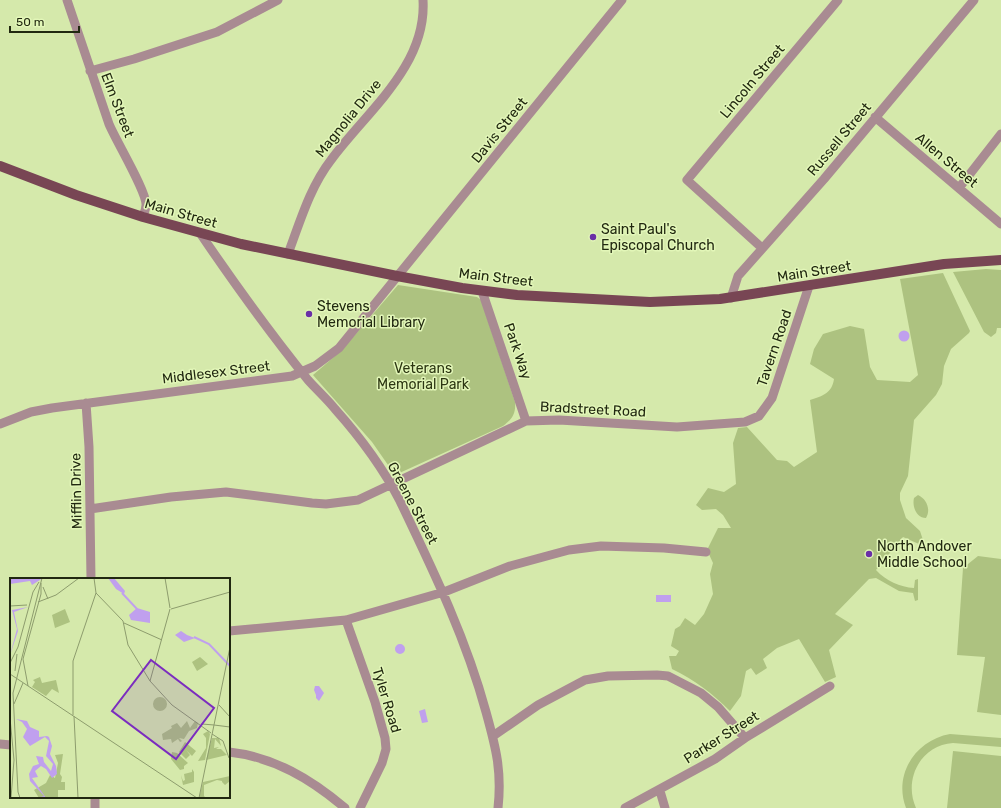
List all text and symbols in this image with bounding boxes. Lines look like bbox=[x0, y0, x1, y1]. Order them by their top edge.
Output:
scale bar bbox=[10, 8, 79, 34]
text: 50 m bbox=[16, 15, 44, 29]
street label: Lincoln Street bbox=[717, 40, 789, 122]
street label: Elm Street bbox=[97, 70, 138, 141]
street label: Magnolia Drive bbox=[312, 76, 385, 161]
street label: Davis Street bbox=[468, 94, 531, 167]
street label: Russell Street bbox=[804, 99, 875, 179]
street label: Allen Street bbox=[912, 129, 982, 192]
street label: Main Street bbox=[143, 195, 220, 232]
place label: Saint Paul's Episcopal Church bbox=[601, 221, 715, 254]
marker: Saint Paul's Episcopal Church bbox=[588, 232, 598, 242]
street label: Main Street bbox=[776, 257, 853, 286]
street label: Main Street bbox=[458, 265, 535, 291]
place label: Stevens Memorial Library bbox=[317, 298, 426, 331]
street label: Tavern Road bbox=[753, 308, 796, 389]
marker: Stevens Memorial Library bbox=[304, 309, 314, 319]
street label: Park Way bbox=[500, 321, 535, 382]
street label: Middlesex Street bbox=[161, 357, 272, 388]
park label: Veterans Memorial Park bbox=[377, 360, 470, 393]
street label: Bradstreet Road bbox=[540, 398, 646, 421]
street label: Mifflin Drive bbox=[67, 453, 86, 529]
street label: Greene Street bbox=[384, 459, 442, 548]
place label: North Andover Middle School bbox=[877, 538, 972, 571]
marker: North Andover Middle School bbox=[864, 549, 874, 559]
inset map bbox=[10, 578, 230, 798]
street label: Tyler Road bbox=[369, 665, 405, 735]
street label: Parker Street bbox=[680, 707, 762, 767]

